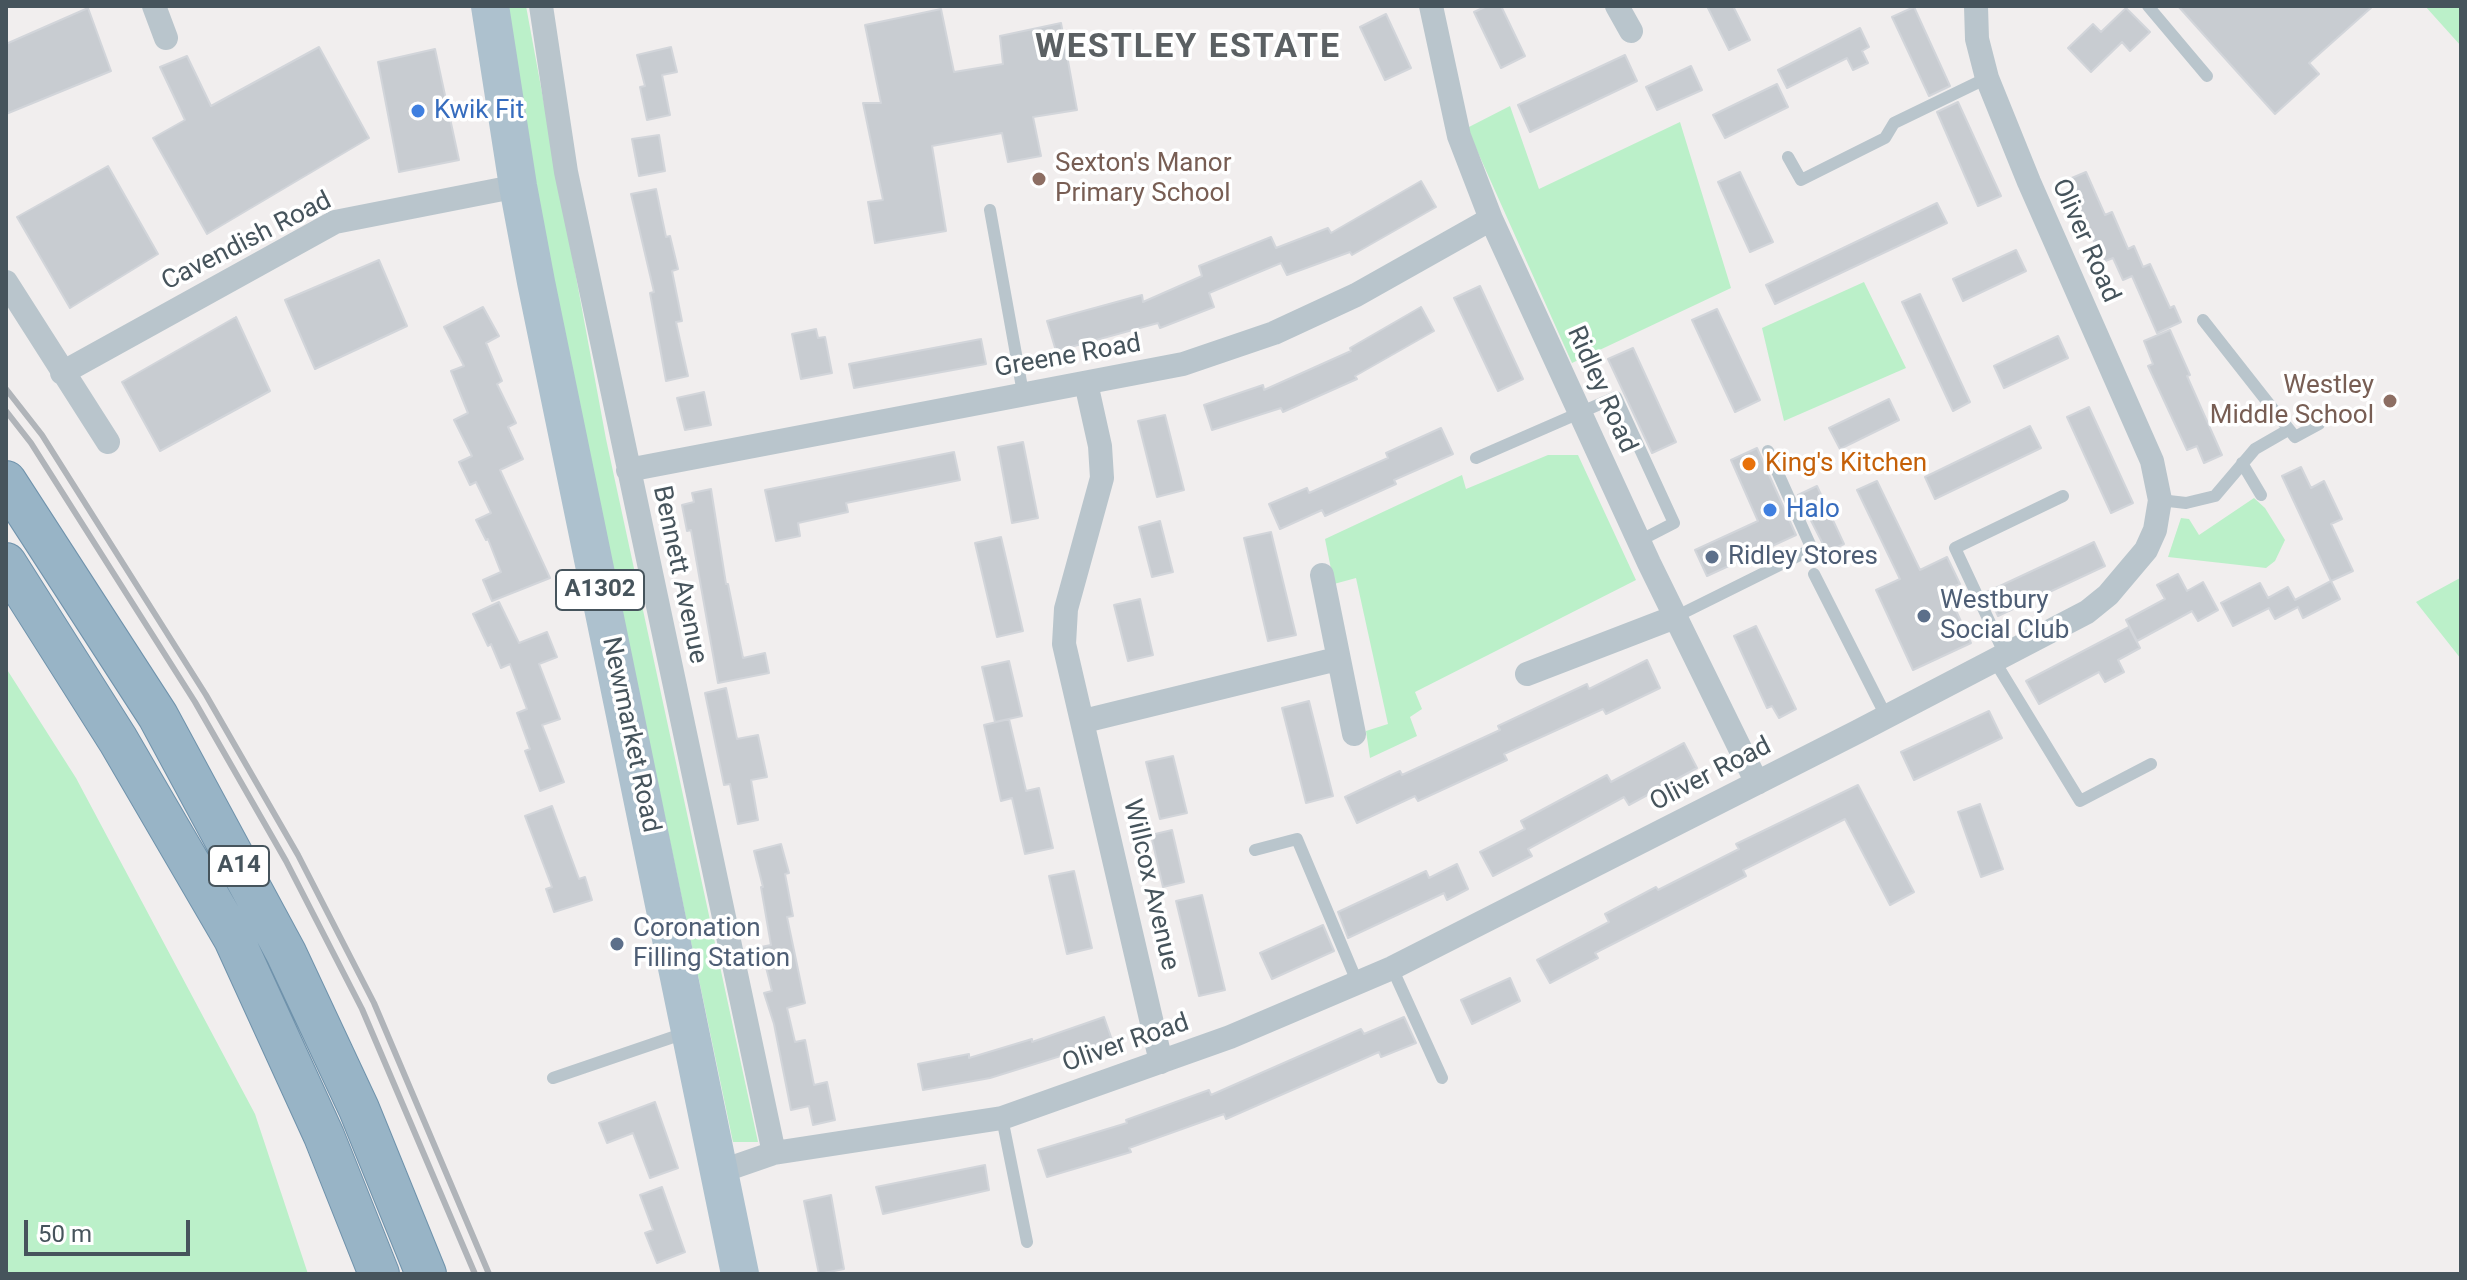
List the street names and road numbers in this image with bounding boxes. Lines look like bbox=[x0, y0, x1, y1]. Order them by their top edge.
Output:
street label: Oliver Road bbox=[2044, 175, 2126, 307]
street label: Cavendish Road bbox=[157, 186, 337, 298]
street label: Ridley Road bbox=[1559, 322, 1643, 458]
street label: Greene Road bbox=[992, 329, 1144, 385]
street label: Bennett Avenue bbox=[645, 483, 713, 667]
road number: A1302 bbox=[556, 570, 644, 610]
street label: Newmarket Road bbox=[594, 634, 666, 836]
street label: Oliver Road bbox=[1645, 731, 1777, 819]
street label: Willcox Avenue bbox=[1115, 796, 1185, 974]
road number: A14 bbox=[209, 846, 269, 886]
street label: Oliver Road bbox=[1059, 1008, 1193, 1080]

